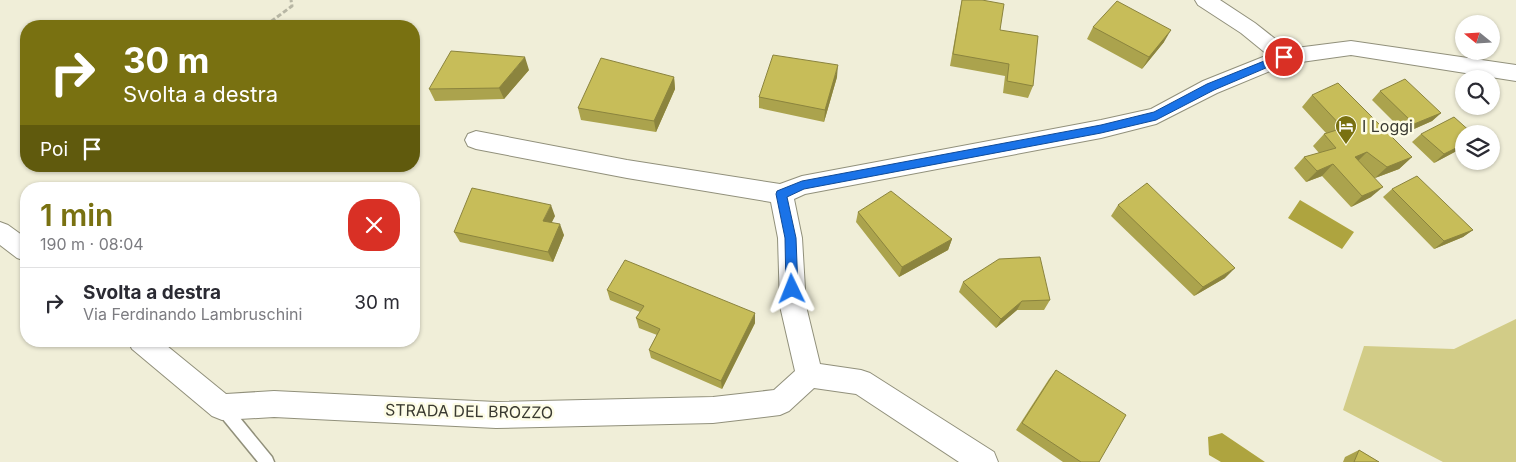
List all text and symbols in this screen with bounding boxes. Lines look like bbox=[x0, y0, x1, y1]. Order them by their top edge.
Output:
north arrow bbox=[1455, 15, 1500, 60]
map controls bbox=[1455, 15, 1500, 170]
pin bbox=[1263, 36, 1305, 78]
text: 30 m bbox=[123, 39, 209, 81]
icon: right bbox=[40, 40, 105, 105]
icon: arrive bbox=[1270, 43, 1298, 71]
button: search bbox=[1455, 70, 1500, 115]
text: Svolta a destra bbox=[123, 81, 278, 107]
hotel icon: I Loggi bbox=[1334, 114, 1358, 145]
place label: I Loggi bbox=[1362, 116, 1413, 136]
button: layers bbox=[1455, 125, 1500, 170]
icon: arrive bbox=[78, 135, 106, 163]
text: Poi bbox=[40, 138, 68, 161]
text: 1 min bbox=[40, 197, 113, 233]
button: close bbox=[348, 199, 400, 251]
text: 190 m · 08:04 bbox=[40, 234, 144, 254]
position arrow bbox=[765, 262, 817, 314]
text: Svolta a destra bbox=[83, 281, 221, 304]
icon: right bbox=[40, 289, 68, 317]
text: 30 m bbox=[354, 291, 400, 314]
text: Via Ferdinando Lambruschini bbox=[83, 304, 302, 324]
street label: STRADA DEL BROZZO bbox=[385, 400, 553, 422]

